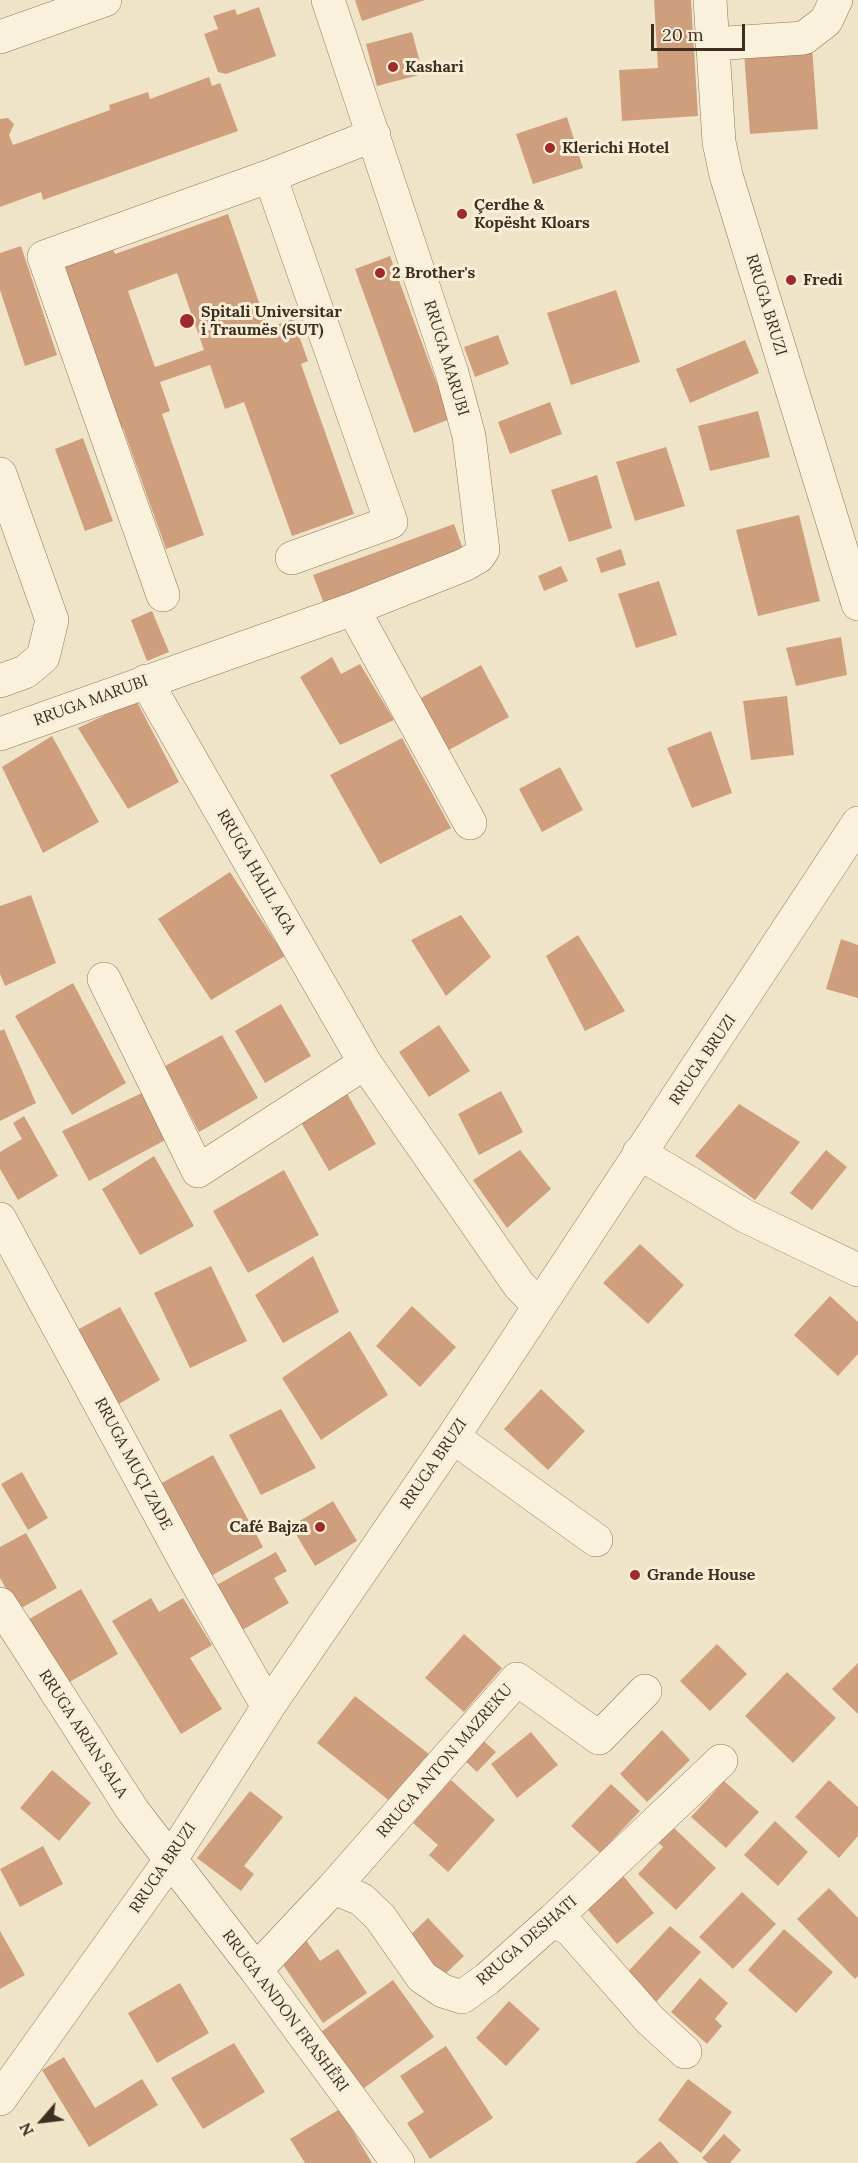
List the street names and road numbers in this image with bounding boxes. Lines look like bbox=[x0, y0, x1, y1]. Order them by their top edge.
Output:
street label: RRUGA BRUZI bbox=[741, 252, 791, 358]
street label: RRUGA MARUBI bbox=[419, 298, 473, 418]
street label: RRUGA MARUBI bbox=[31, 671, 151, 731]
street label: RRUGA HALIL AGA bbox=[212, 806, 300, 938]
street label: RRUGA BRUZI bbox=[666, 1011, 740, 1109]
street label: RRUGA MUÇI ZADE bbox=[90, 1395, 176, 1533]
street label: RRUGA BRUZI bbox=[397, 1415, 471, 1513]
street label: RRUGA ARJAN SALA bbox=[34, 1666, 132, 1802]
street label: RRUGA ANTON MAZREKU bbox=[373, 1680, 517, 1842]
street label: RRUGA BRUZI bbox=[126, 1819, 200, 1917]
street label: RRUGA DESHATI bbox=[473, 1892, 581, 1990]
street label: RRUGA ANDON FRASHËRI bbox=[218, 1926, 352, 2096]

